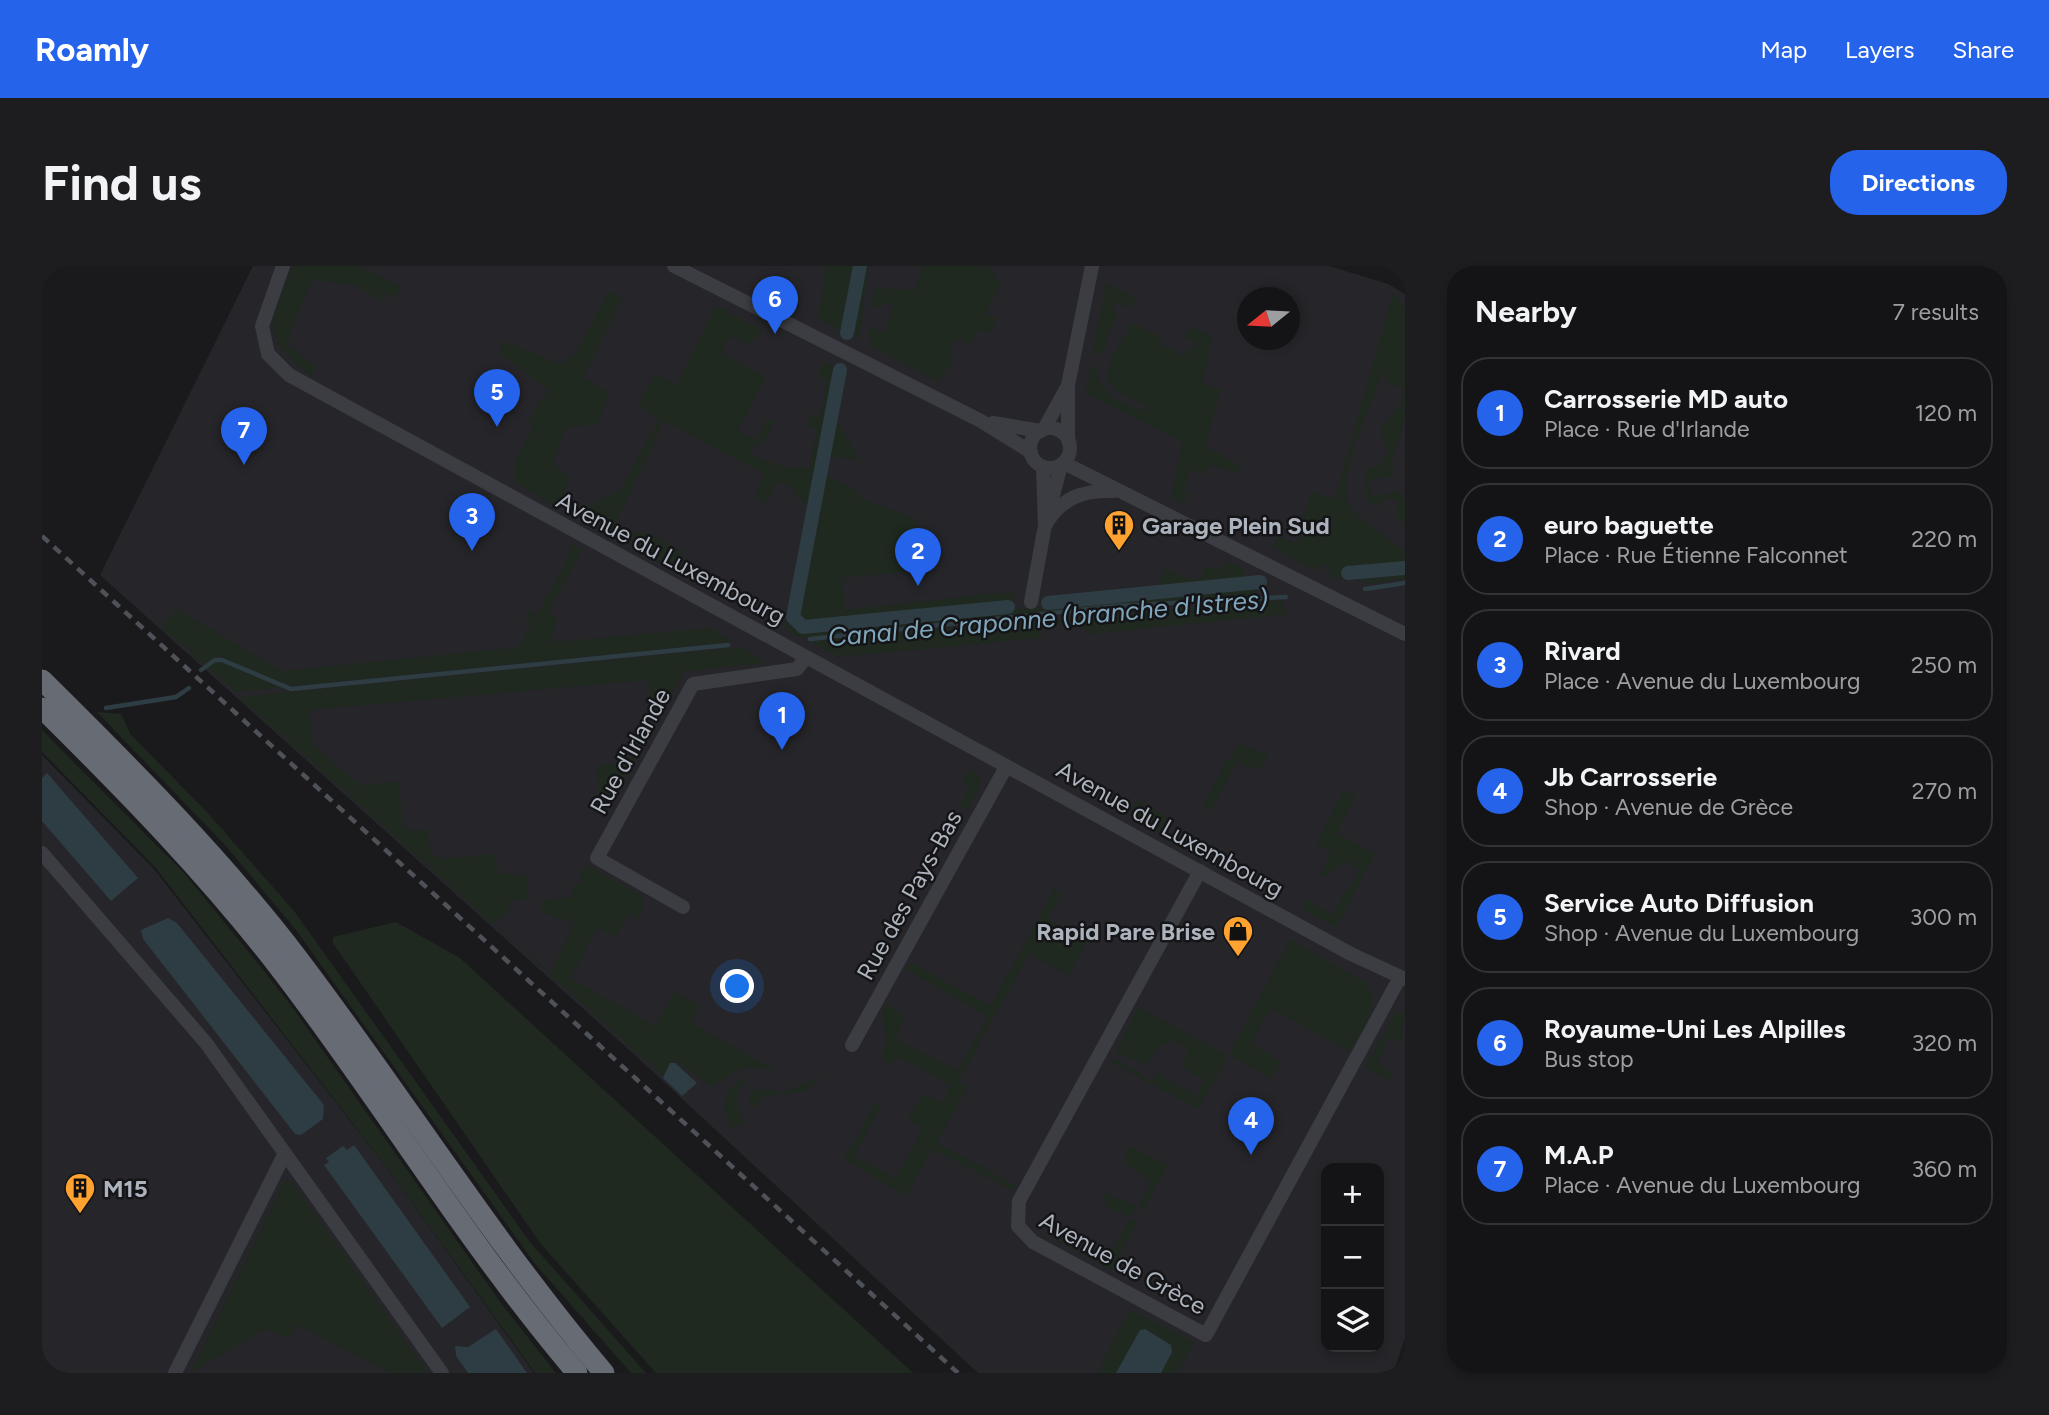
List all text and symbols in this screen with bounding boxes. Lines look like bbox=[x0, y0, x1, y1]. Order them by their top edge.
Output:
text: Roamly bbox=[35, 30, 149, 69]
text: Map bbox=[1760, 35, 1807, 64]
text: Layers bbox=[1845, 35, 1914, 64]
text: Share bbox=[1952, 35, 2014, 64]
button: Directions bbox=[1830, 150, 2007, 215]
text: Find us bbox=[42, 153, 201, 212]
pin: 6 bbox=[752, 276, 798, 334]
north arrow bbox=[1237, 287, 1300, 350]
text: Nearby bbox=[1475, 293, 1577, 330]
text: 7 results bbox=[1893, 298, 1979, 326]
pin: 5 bbox=[474, 369, 520, 427]
text: Carrosserie MD auto bbox=[1544, 383, 1788, 415]
text: 1 bbox=[1495, 399, 1505, 427]
text: 120 m bbox=[1915, 399, 1977, 427]
pin: 7 bbox=[221, 407, 267, 465]
text: Place · Rue d'Irlande bbox=[1544, 415, 1750, 443]
street label: Avenue du Luxembourg bbox=[552, 485, 790, 631]
pin: 3 bbox=[449, 493, 495, 551]
building icon: Garage Plein Sud bbox=[1102, 508, 1136, 552]
text: euro baguette bbox=[1544, 509, 1714, 541]
place label: Garage Plein Sud bbox=[1142, 511, 1330, 540]
text: 2 bbox=[1493, 525, 1507, 553]
text: 220 m bbox=[1911, 525, 1977, 553]
pin: 2 bbox=[895, 528, 941, 586]
text: Place · Rue Étienne Falconnet bbox=[1544, 541, 1848, 569]
water label: Canal de Craponne (branche d'Istres) bbox=[827, 583, 1269, 653]
text: Rivard bbox=[1544, 635, 1621, 667]
text: 3 bbox=[1494, 651, 1506, 679]
text: 250 m bbox=[1911, 651, 1977, 679]
text: Place · Avenue du Luxembourg bbox=[1544, 667, 1860, 695]
street label: Rue d'Irlande bbox=[584, 683, 676, 819]
pin: 1 bbox=[759, 692, 805, 750]
street label: Avenue du Luxembourg bbox=[1052, 755, 1288, 903]
text: Jb Carrosserie bbox=[1544, 761, 1717, 793]
text: 4 bbox=[1493, 777, 1507, 805]
text: 270 m bbox=[1912, 777, 1977, 805]
text: Shop · Avenue de Grèce bbox=[1544, 793, 1793, 821]
street label: Rue des Pays-Bas bbox=[850, 805, 968, 985]
text: Service Auto Diffusion bbox=[1544, 887, 1814, 919]
text: 5 bbox=[1493, 903, 1507, 931]
text: 300 m bbox=[1910, 903, 1977, 931]
shop icon: Rapid Pare Brise bbox=[1221, 914, 1255, 958]
place label: Rapid Pare Brise bbox=[1036, 917, 1215, 946]
text: Shop · Avenue du Luxembourg bbox=[1544, 919, 1859, 947]
your location bbox=[720, 969, 754, 1003]
text: Royaume-Uni Les Alpilles bbox=[1544, 1013, 1846, 1045]
text: 6 bbox=[1493, 1029, 1507, 1057]
text: 320 m bbox=[1912, 1029, 1977, 1057]
text: Bus stop bbox=[1544, 1045, 1634, 1073]
pin: 4 bbox=[1228, 1097, 1274, 1155]
text: M.A.P bbox=[1544, 1139, 1613, 1171]
text: 7 bbox=[1494, 1155, 1506, 1183]
text: 360 m bbox=[1911, 1155, 1977, 1183]
map controls bbox=[1321, 1163, 1384, 1352]
button: + bbox=[1321, 1163, 1384, 1226]
building icon: M15 bbox=[63, 1171, 97, 1215]
text: Place · Avenue du Luxembourg bbox=[1544, 1171, 1860, 1199]
place label: M15 bbox=[103, 1174, 148, 1203]
street label: Avenue de Grèce bbox=[1035, 1205, 1211, 1321]
button: − bbox=[1321, 1226, 1384, 1289]
button: layers bbox=[1321, 1289, 1384, 1352]

